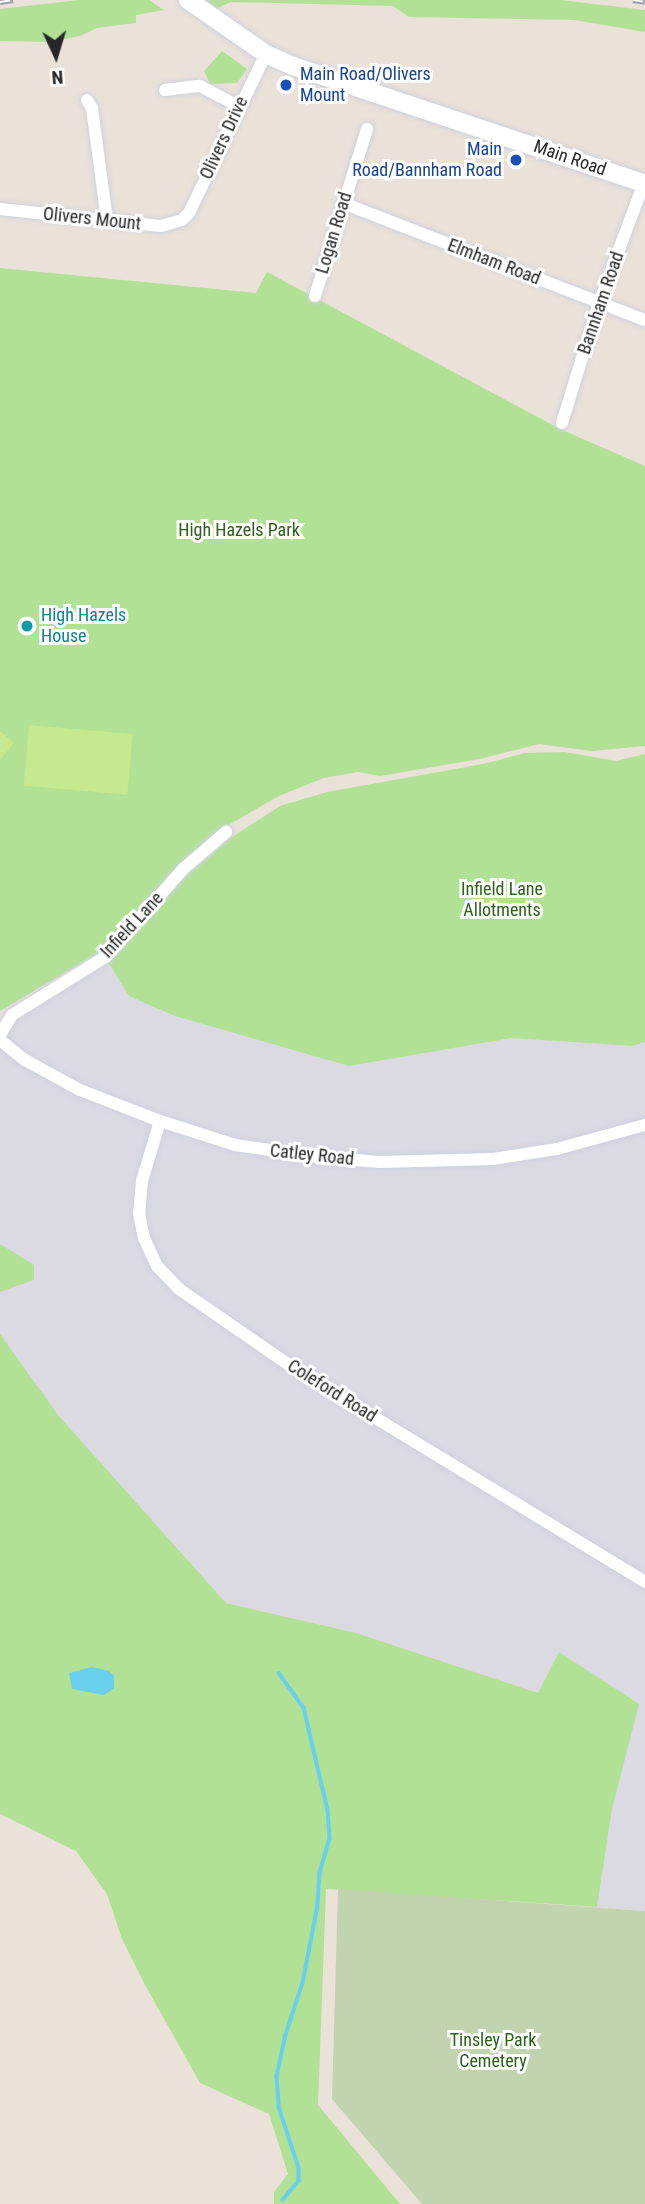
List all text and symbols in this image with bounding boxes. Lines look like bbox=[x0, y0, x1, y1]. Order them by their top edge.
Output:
north arrow bbox=[21, 21, 91, 91]
place label: Main Road/Olivers Mount bbox=[300, 64, 431, 106]
text: N bbox=[51, 66, 64, 89]
marker: Main Road/Olivers Mount bbox=[278, 77, 294, 93]
street label: Olivers Drive bbox=[195, 93, 253, 183]
street label: Main Road bbox=[531, 136, 609, 180]
place label: Main Road/Bannham Road bbox=[352, 139, 502, 182]
marker: Main Road/Bannham Road bbox=[508, 152, 524, 168]
street label: Logan Road bbox=[311, 190, 357, 276]
street label: Olivers Mount bbox=[42, 203, 142, 235]
street label: Elmham Road bbox=[444, 234, 544, 290]
street label: Bannham Road bbox=[573, 249, 629, 357]
park label: High Hazels Park bbox=[178, 519, 300, 541]
place label: High Hazels House bbox=[41, 605, 126, 648]
marker: High Hazels House bbox=[19, 618, 35, 634]
park label: Infield Lane Allotments bbox=[461, 879, 543, 922]
street label: Infield Lane bbox=[96, 888, 168, 962]
street label: Catley Road bbox=[269, 1140, 355, 1170]
street label: Coleford Road bbox=[283, 1355, 381, 1427]
park label: Tinsley Park Cemetery bbox=[450, 2030, 536, 2072]

